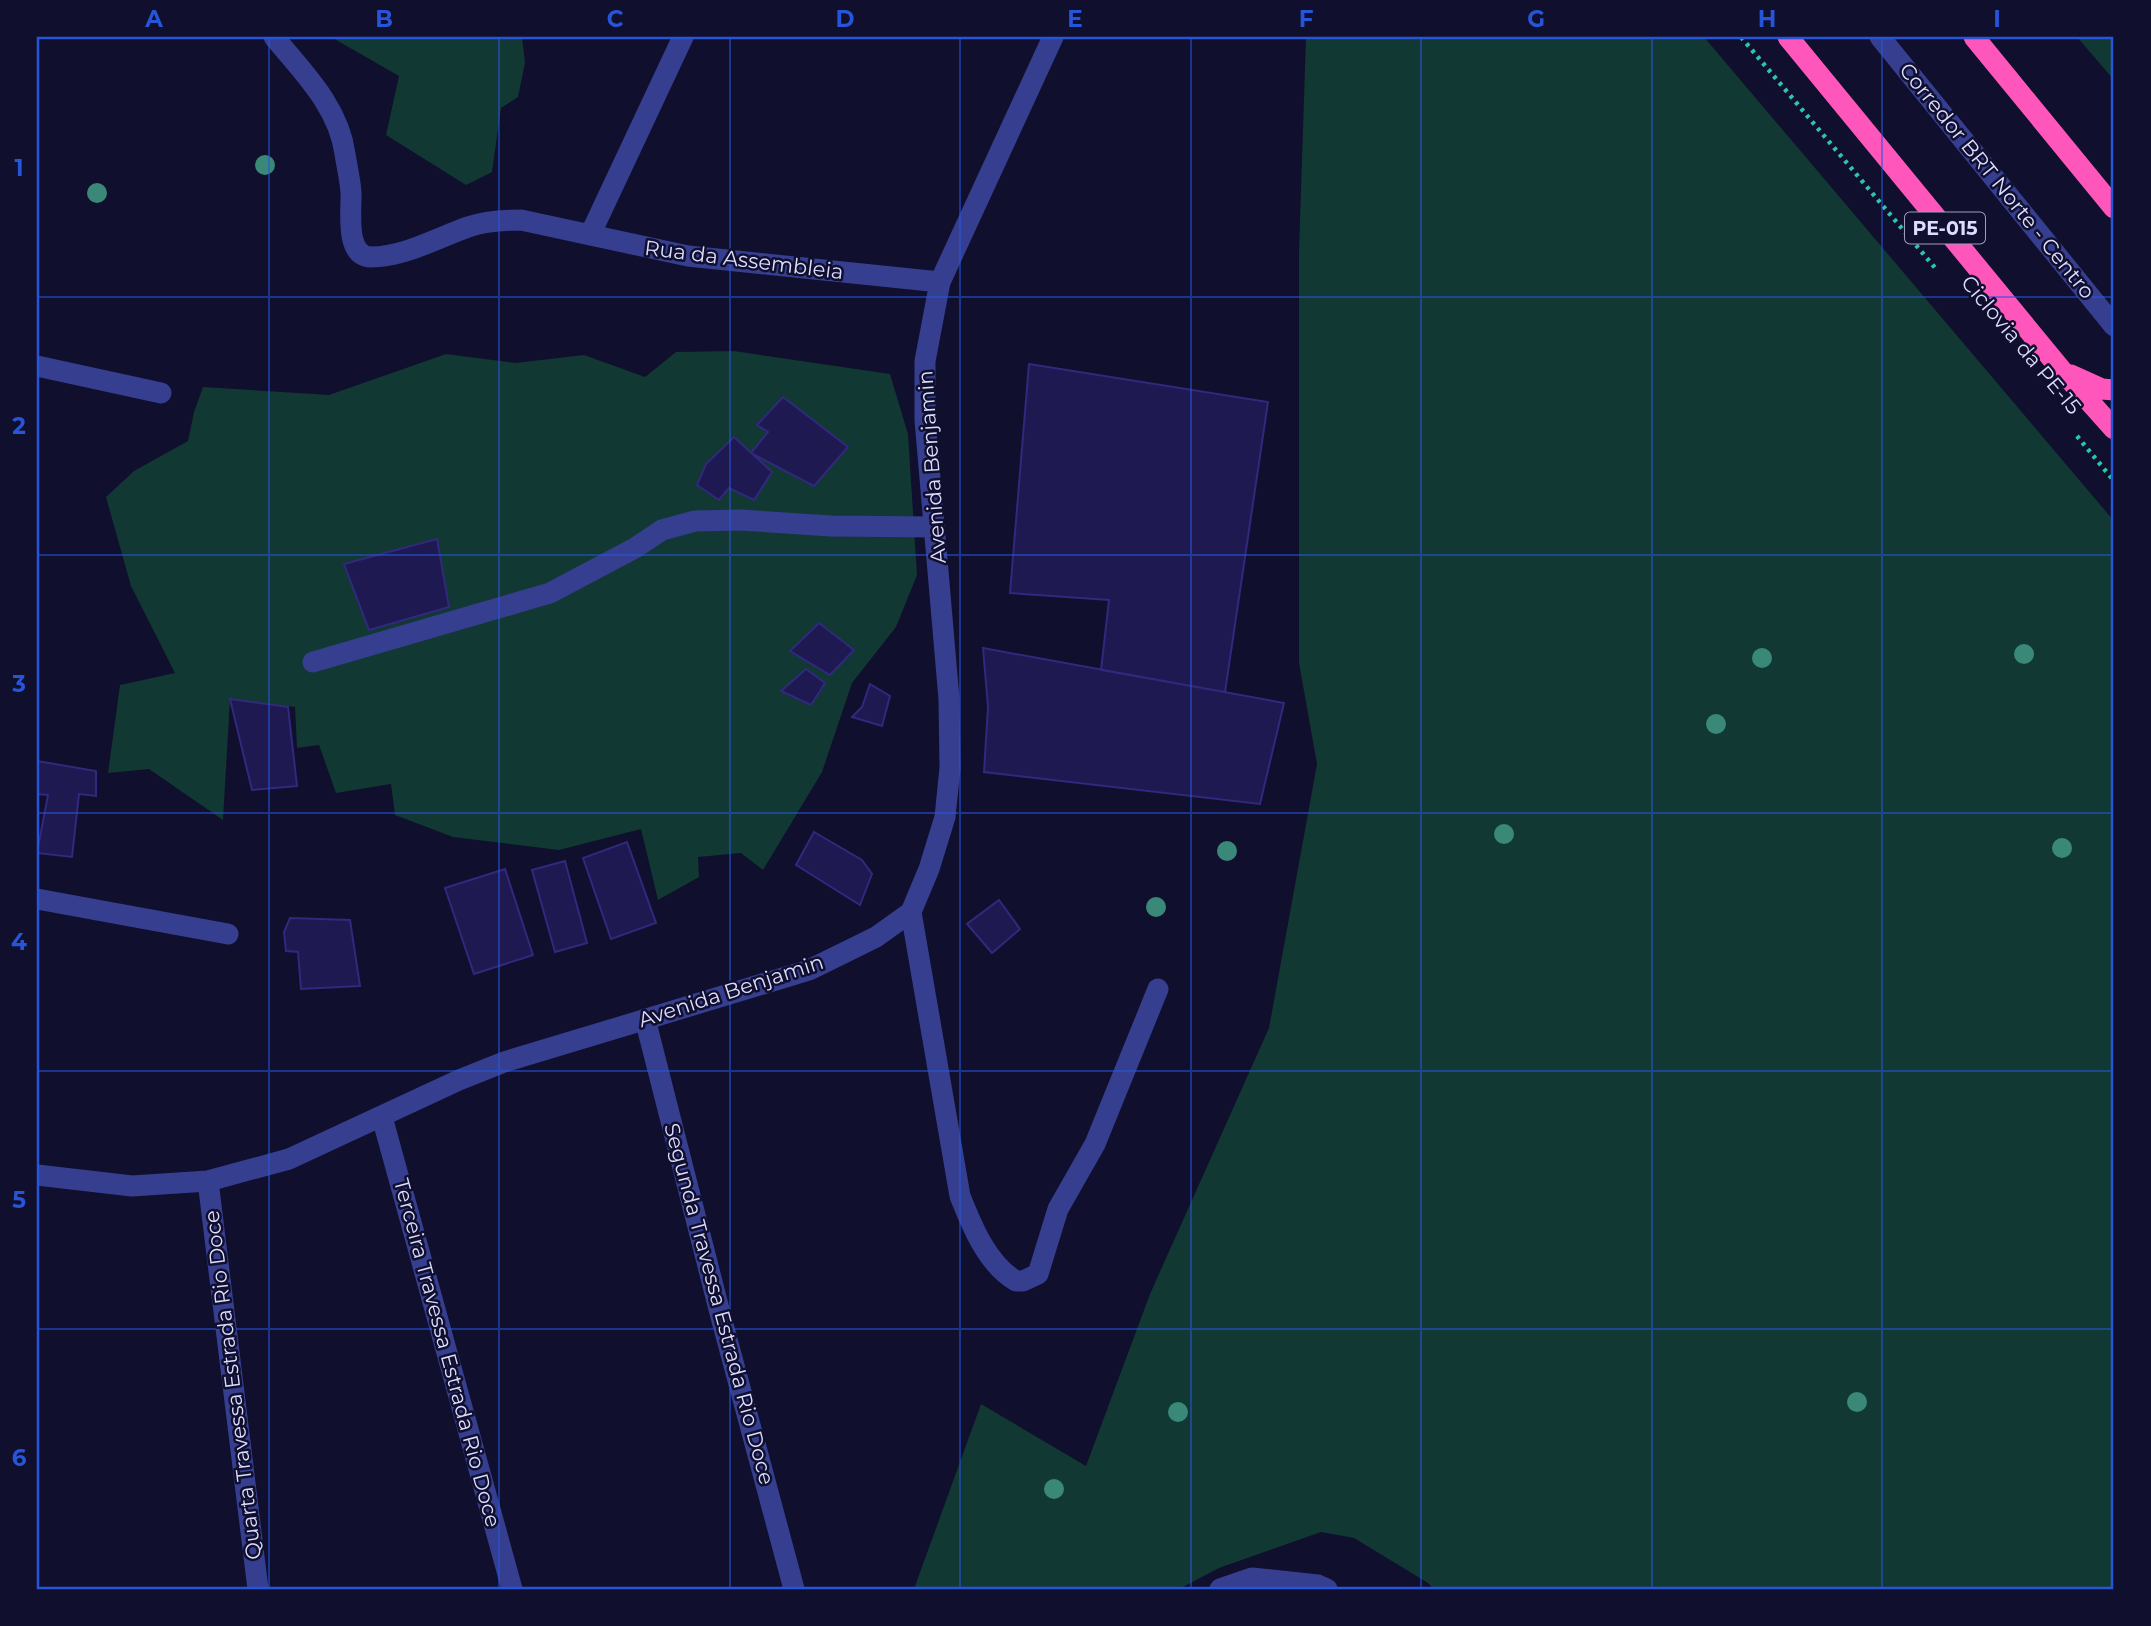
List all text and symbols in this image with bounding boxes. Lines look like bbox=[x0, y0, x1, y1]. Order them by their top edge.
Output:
text: A bbox=[144, 5, 163, 33]
text: B bbox=[375, 5, 393, 33]
text: C bbox=[607, 5, 624, 33]
text: D bbox=[836, 5, 855, 33]
text: E bbox=[1067, 5, 1083, 33]
text: F bbox=[1299, 5, 1314, 33]
text: G bbox=[1527, 5, 1545, 33]
text: H bbox=[1758, 5, 1776, 33]
text: I bbox=[1993, 5, 2001, 33]
street label: Corredor BRT Norte - Centro bbox=[1894, 58, 2100, 304]
text: 1 bbox=[14, 154, 24, 182]
road number: PE-015 bbox=[1905, 212, 1985, 244]
street label: Rua da Assembleia bbox=[643, 235, 845, 284]
street label: Ciclovia da PE-15 bbox=[1956, 270, 2087, 419]
street label: Avenida Benjamin bbox=[912, 370, 951, 564]
text: 2 bbox=[12, 412, 26, 440]
text: 3 bbox=[11, 670, 26, 698]
text: 4 bbox=[11, 928, 27, 956]
street label: Avenida Benjamin bbox=[635, 949, 827, 1032]
street label: Segunda Travessa Estrada Rio Doce bbox=[659, 1120, 780, 1487]
street label: Terceira Travessa Estrada Rio Doce bbox=[389, 1176, 506, 1530]
text: 5 bbox=[12, 1186, 26, 1214]
street label: Quarta Travessa Estrada Rio Doce bbox=[199, 1209, 266, 1561]
text: 6 bbox=[12, 1444, 27, 1472]

